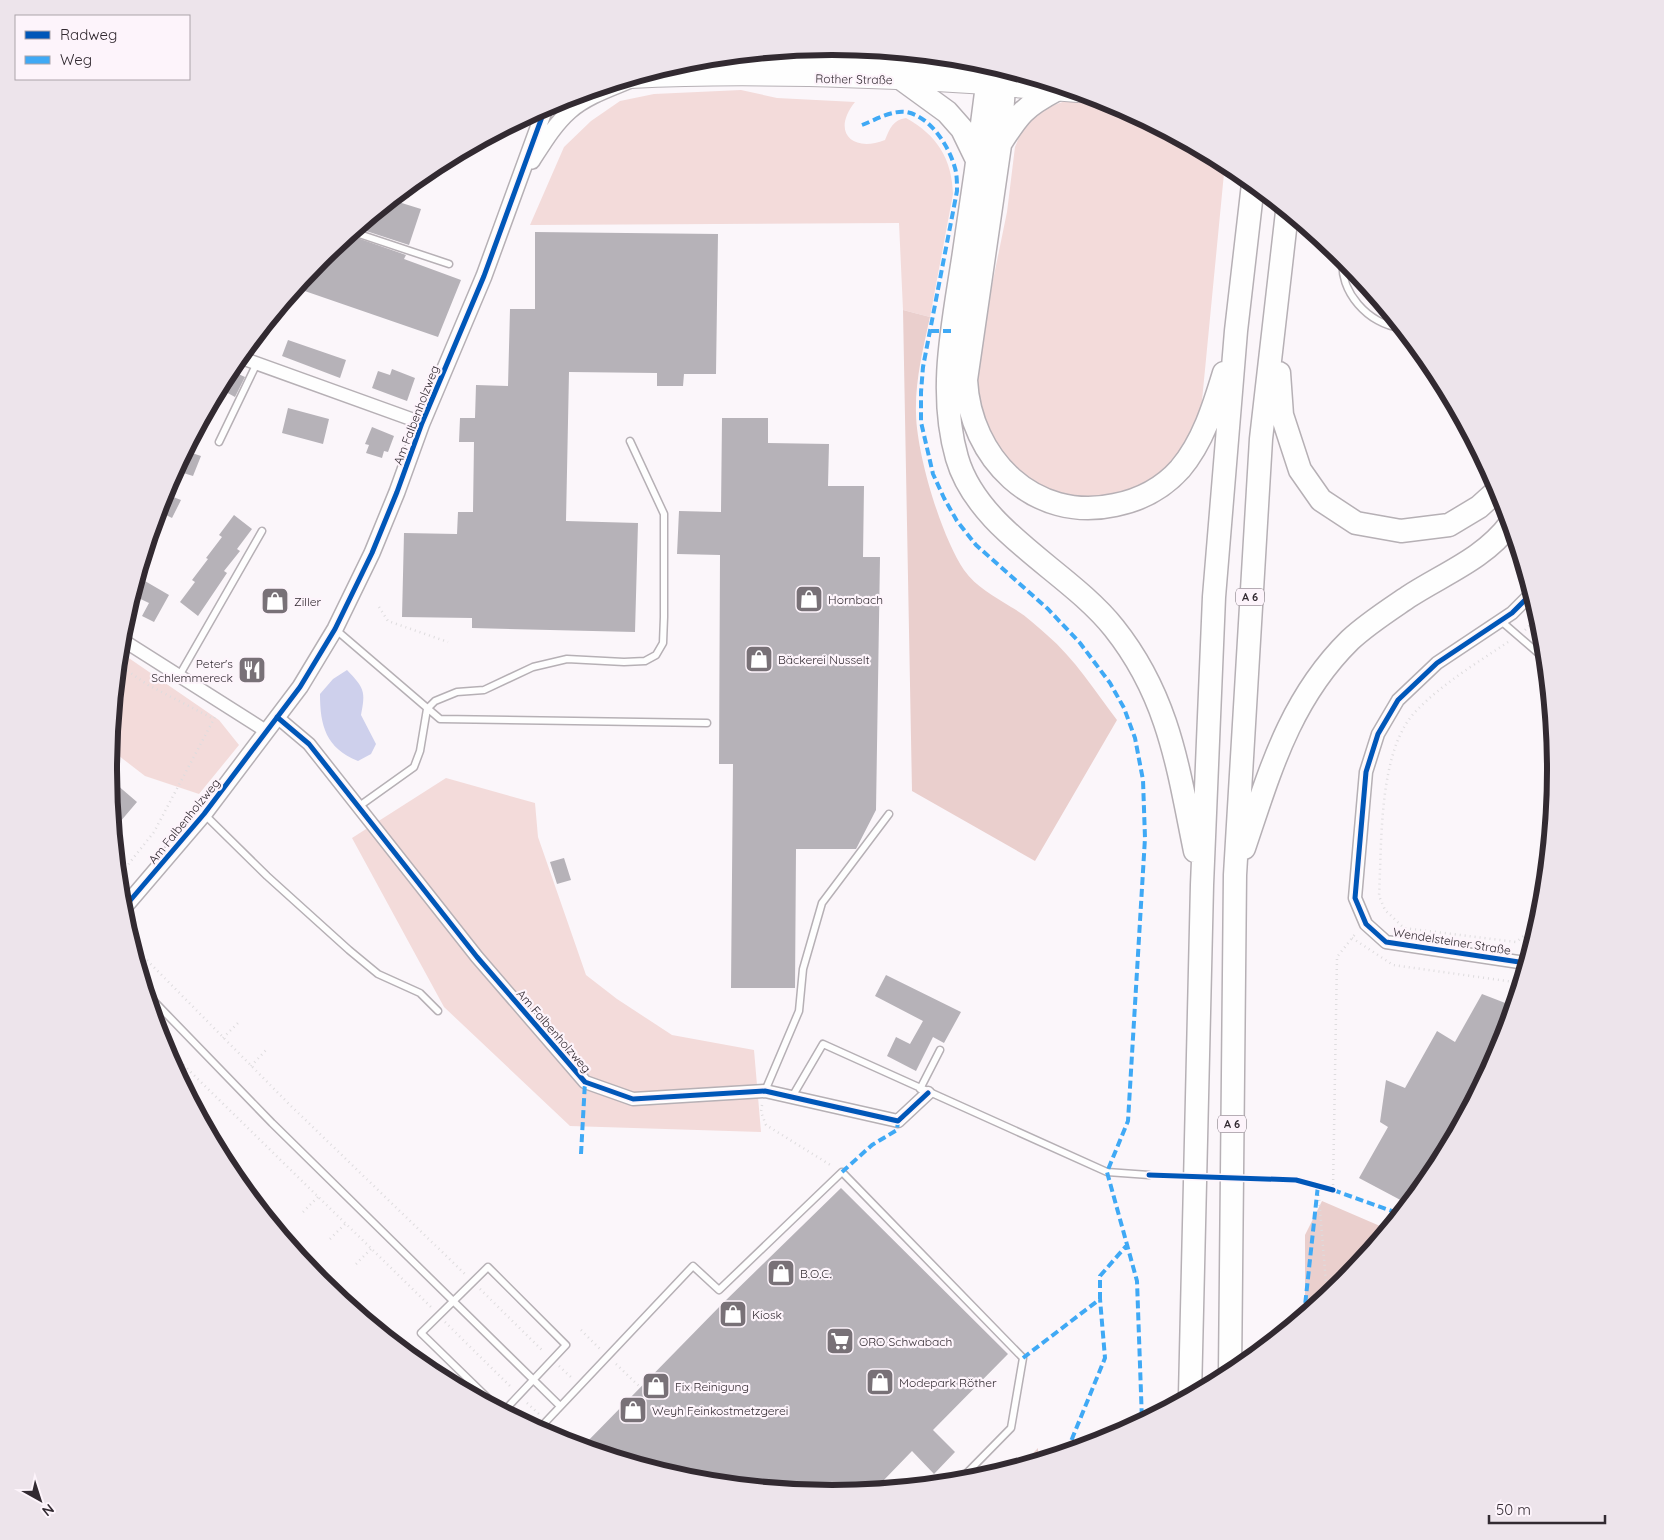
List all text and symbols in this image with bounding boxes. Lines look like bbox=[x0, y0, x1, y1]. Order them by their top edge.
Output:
legend bbox=[15, 15, 190, 80]
text: Radweg bbox=[60, 25, 117, 44]
text: Weg bbox=[60, 50, 92, 69]
street label: Rother Straße bbox=[815, 71, 893, 87]
street label: Am Falbenholzweg bbox=[390, 363, 442, 467]
shop icon: Hornbach bbox=[794, 584, 824, 614]
shop icon: Ziller bbox=[260, 586, 290, 616]
road number: A 6 bbox=[1236, 588, 1264, 606]
place label: Hornbach bbox=[828, 592, 883, 607]
place label: Ziller bbox=[294, 594, 321, 609]
shop icon: Bäckerei Nusselt bbox=[744, 644, 774, 674]
place label: Bäckerei Nusselt bbox=[778, 652, 870, 667]
restaurant icon: Peter's Schlemmereck bbox=[237, 655, 267, 685]
place label: Peter's Schlemmereck bbox=[151, 656, 233, 685]
street label: Am Falbenholzweg bbox=[145, 775, 223, 867]
street label: Wendelsteiner Straße bbox=[1392, 924, 1512, 958]
street label: Am Falbenholzweg bbox=[514, 986, 594, 1076]
road number: A 6 bbox=[1218, 1116, 1246, 1132]
shop icon: B.O.C. bbox=[766, 1258, 796, 1288]
place label: B.O.C. bbox=[800, 1266, 831, 1281]
shop icon: Kiosk bbox=[718, 1299, 748, 1329]
place label: Kiosk bbox=[752, 1307, 782, 1322]
supermarket icon: ORO Schwabach bbox=[825, 1326, 855, 1356]
place label: ORO Schwabach bbox=[859, 1334, 952, 1349]
shop icon: Modepark Röther bbox=[865, 1367, 895, 1397]
shop icon: Fix Reinigung bbox=[641, 1371, 671, 1401]
place label: Modepark Röther bbox=[899, 1375, 997, 1390]
place label: Fix Reinigung bbox=[675, 1379, 749, 1394]
shop icon: Weyh Feinkostmetzgerei bbox=[618, 1395, 648, 1425]
place label: Weyh Feinkostmetzgerei bbox=[652, 1403, 788, 1418]
north arrow bbox=[15, 1475, 65, 1525]
scale bar bbox=[1489, 1492, 1605, 1524]
text: N bbox=[39, 1500, 58, 1520]
text: 50 m bbox=[1496, 1500, 1531, 1519]

